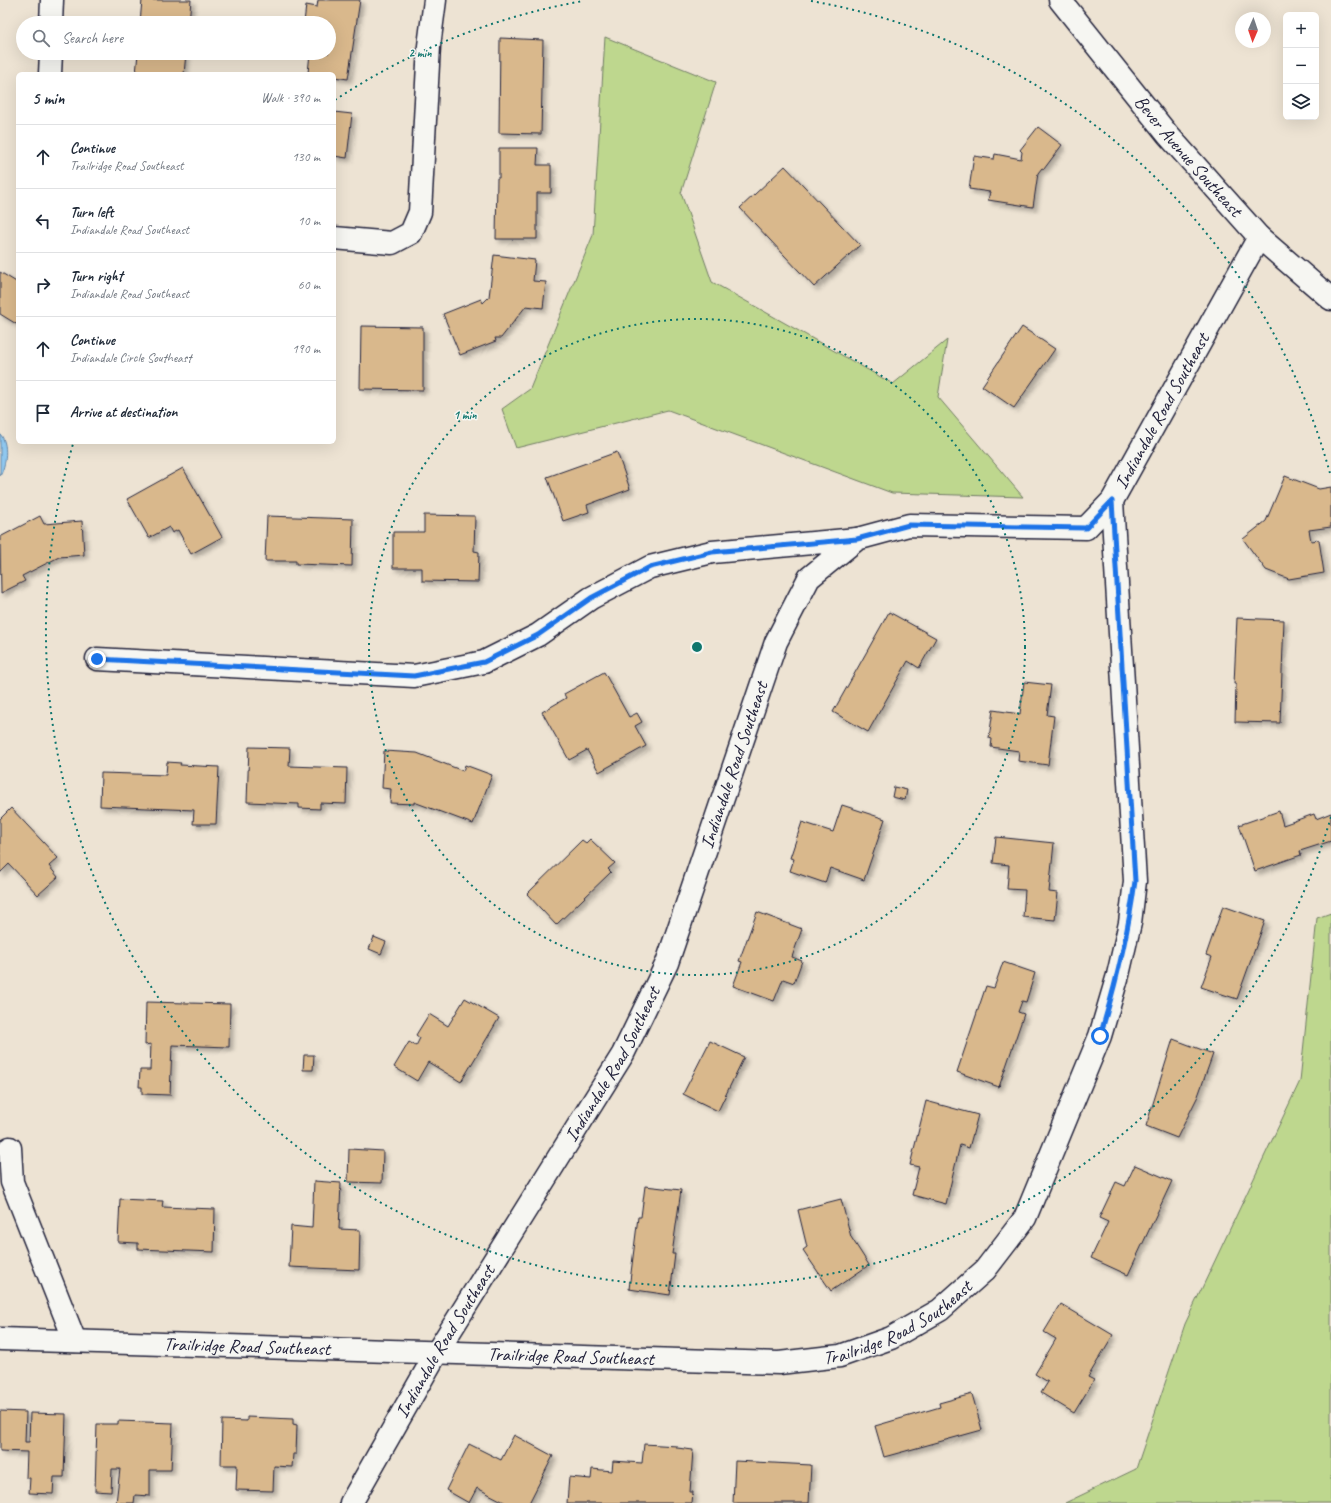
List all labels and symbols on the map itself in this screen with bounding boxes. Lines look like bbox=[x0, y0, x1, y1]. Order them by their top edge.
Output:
north arrow bbox=[1235, 12, 1271, 48]
text: 2 min bbox=[409, 45, 432, 61]
street label: Bever Avenue Southeast bbox=[1129, 91, 1248, 223]
street label: Indiandale Road Southeast bbox=[1109, 328, 1216, 493]
text: 1 min bbox=[454, 407, 477, 423]
centre of rings bbox=[690, 640, 704, 654]
route end bbox=[88, 650, 106, 668]
street label: Indiandale Road Southeast bbox=[695, 677, 774, 852]
street label: Indiandale Road Southeast bbox=[559, 981, 666, 1146]
route start bbox=[1091, 1027, 1109, 1045]
street label: Indiandale Road Southeast bbox=[390, 1259, 501, 1422]
street label: Trailridge Road Southeast bbox=[822, 1274, 978, 1370]
street label: Trailridge Road Southeast bbox=[163, 1332, 332, 1361]
street label: Trailridge Road Southeast bbox=[487, 1342, 656, 1371]

